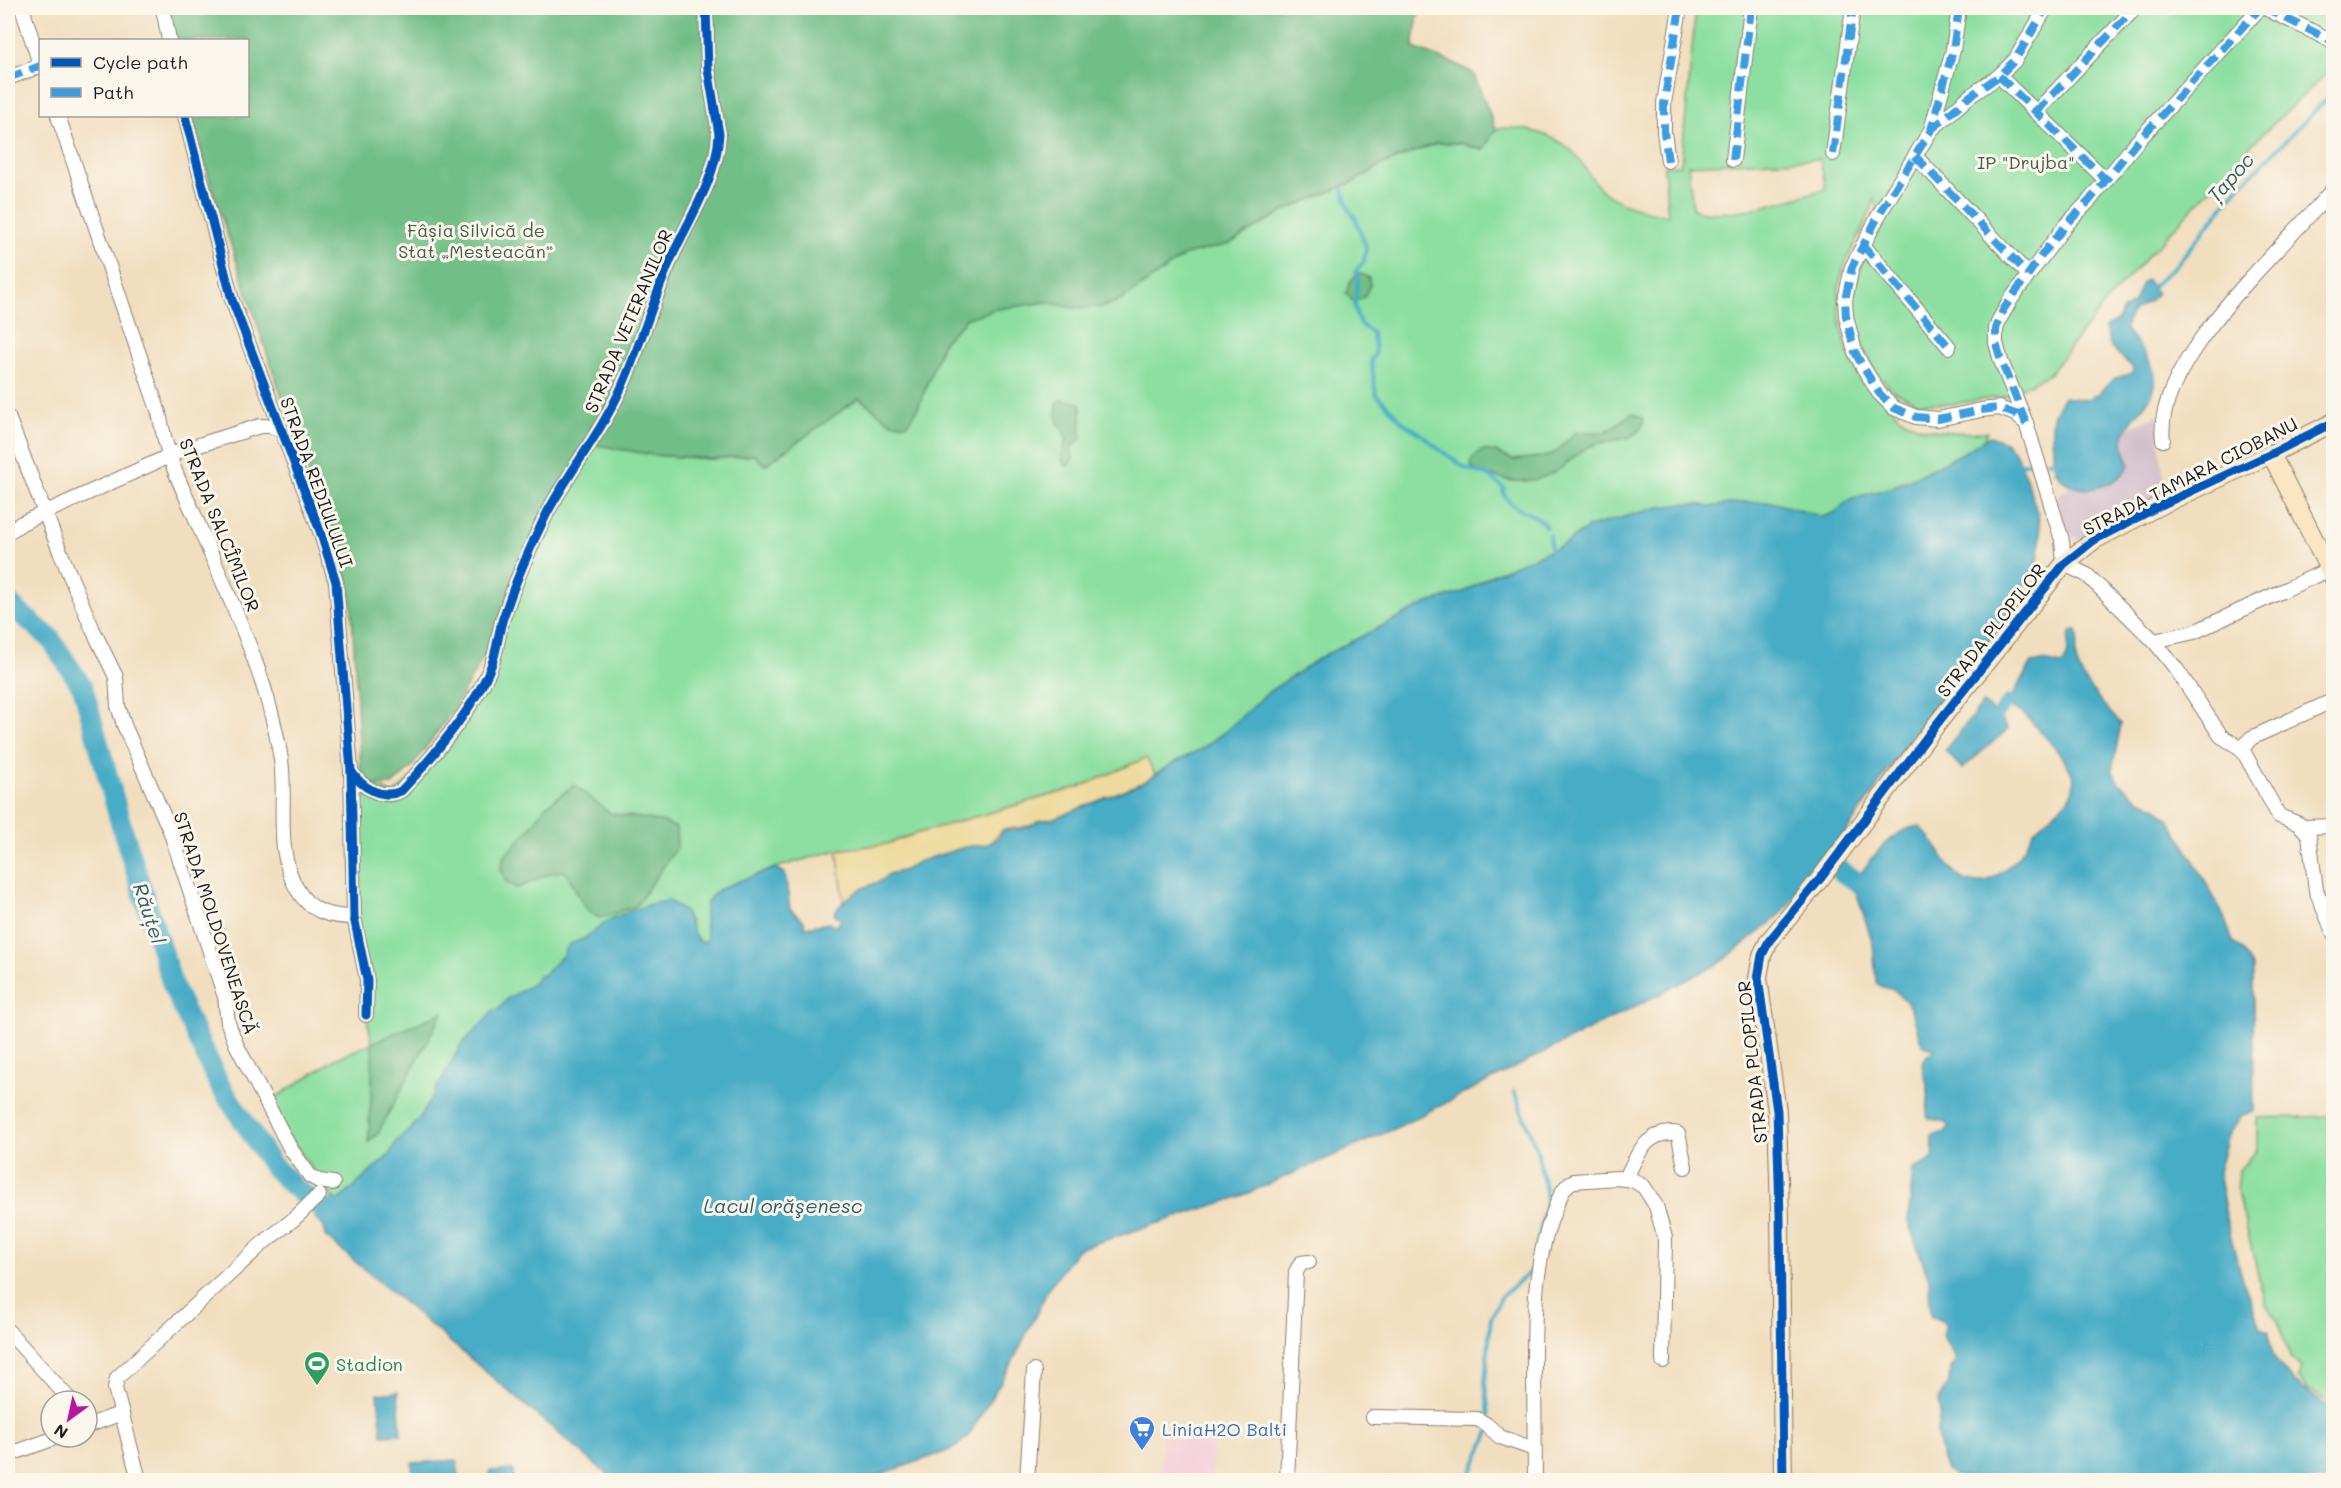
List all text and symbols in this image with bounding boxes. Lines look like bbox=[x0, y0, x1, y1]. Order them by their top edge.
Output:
legend bbox=[39, 39, 249, 117]
text: Cycle path bbox=[93, 50, 188, 74]
text: Path bbox=[93, 80, 133, 104]
water label: Țapoc bbox=[2201, 146, 2259, 207]
park label: IP "Drujba" bbox=[1977, 150, 2075, 174]
park label: Fâșia Silvică de Stat „Mesteacăn“ bbox=[398, 218, 554, 263]
street label: STRADA VETERANILOR bbox=[578, 225, 678, 417]
street label: STRADA REDIULULUI bbox=[275, 393, 359, 571]
street label: STRADA TAMARA CIOBANU bbox=[2079, 411, 2301, 541]
street label: STRADA SALCÎMILOR bbox=[174, 435, 266, 615]
street label: STRADA PLOPILOR bbox=[1931, 558, 2051, 702]
street label: STRADA MOLDOVENEASCĂ bbox=[169, 809, 263, 1037]
water label: Răuțel bbox=[127, 879, 172, 947]
street label: STRADA PLOPILOR bbox=[1732, 979, 1772, 1145]
water label: Lacul orăşenesc bbox=[704, 1192, 863, 1218]
sports icon: Stadion bbox=[302, 1349, 332, 1387]
place label: Stadion bbox=[336, 1352, 403, 1376]
north arrow bbox=[39, 1389, 99, 1449]
supermarket icon: LiniaH2O Balti bbox=[1127, 1414, 1157, 1452]
place label: LiniaH2O Balti bbox=[1162, 1417, 1287, 1441]
text: N bbox=[50, 1420, 71, 1444]

